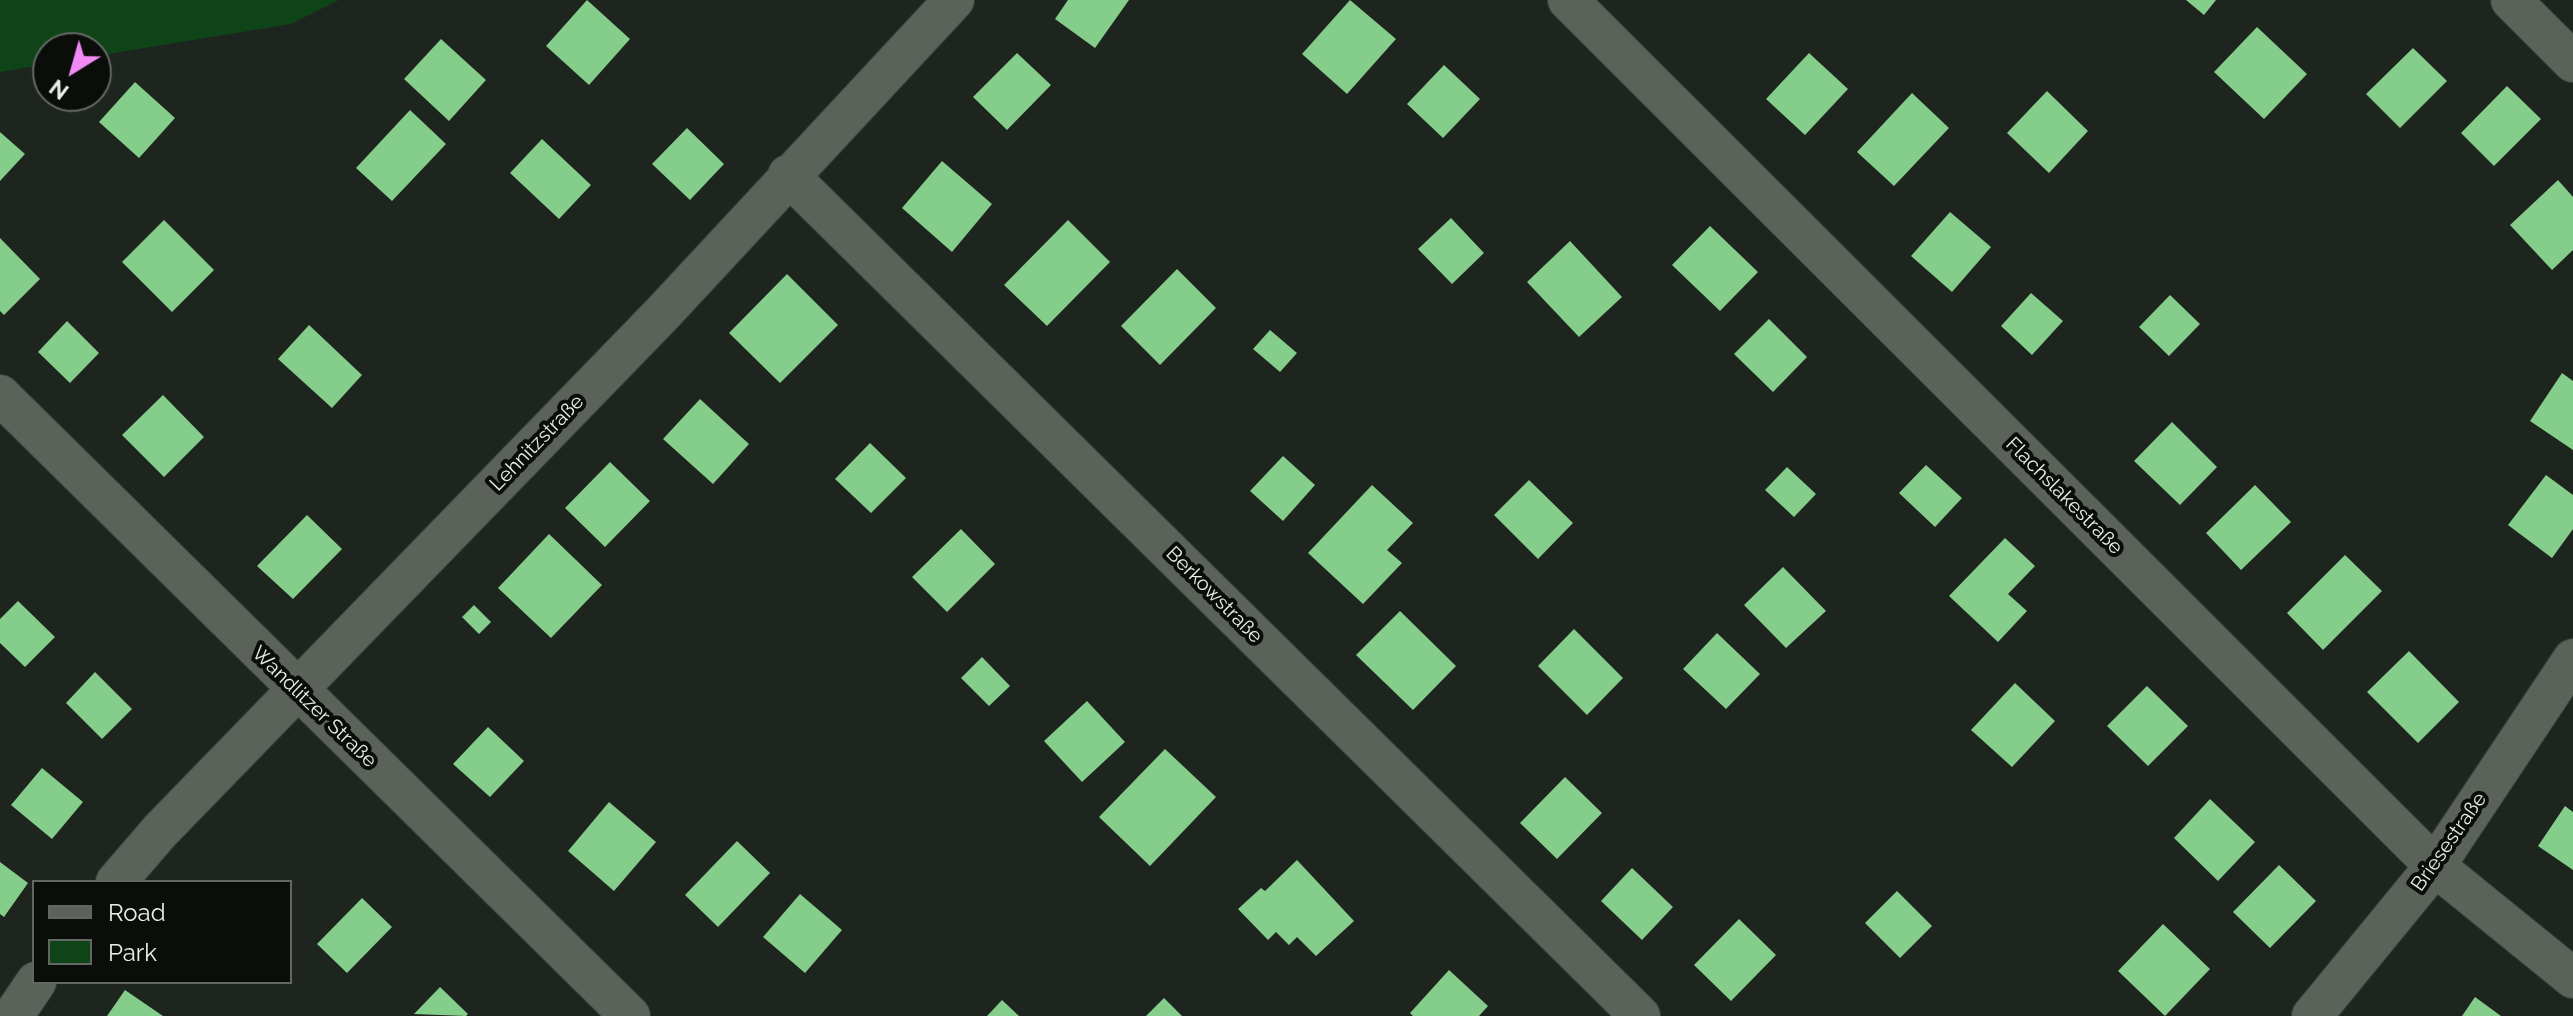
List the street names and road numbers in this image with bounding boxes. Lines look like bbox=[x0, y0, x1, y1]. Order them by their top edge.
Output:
street label: Lehnitzstraße bbox=[485, 390, 589, 496]
street label: Flachslakestraße bbox=[2001, 433, 2127, 559]
street label: Berkowstraße bbox=[1161, 542, 1267, 648]
street label: Wandlitzer Straße bbox=[247, 641, 381, 773]
street label: Briesestraße bbox=[2406, 788, 2492, 896]

